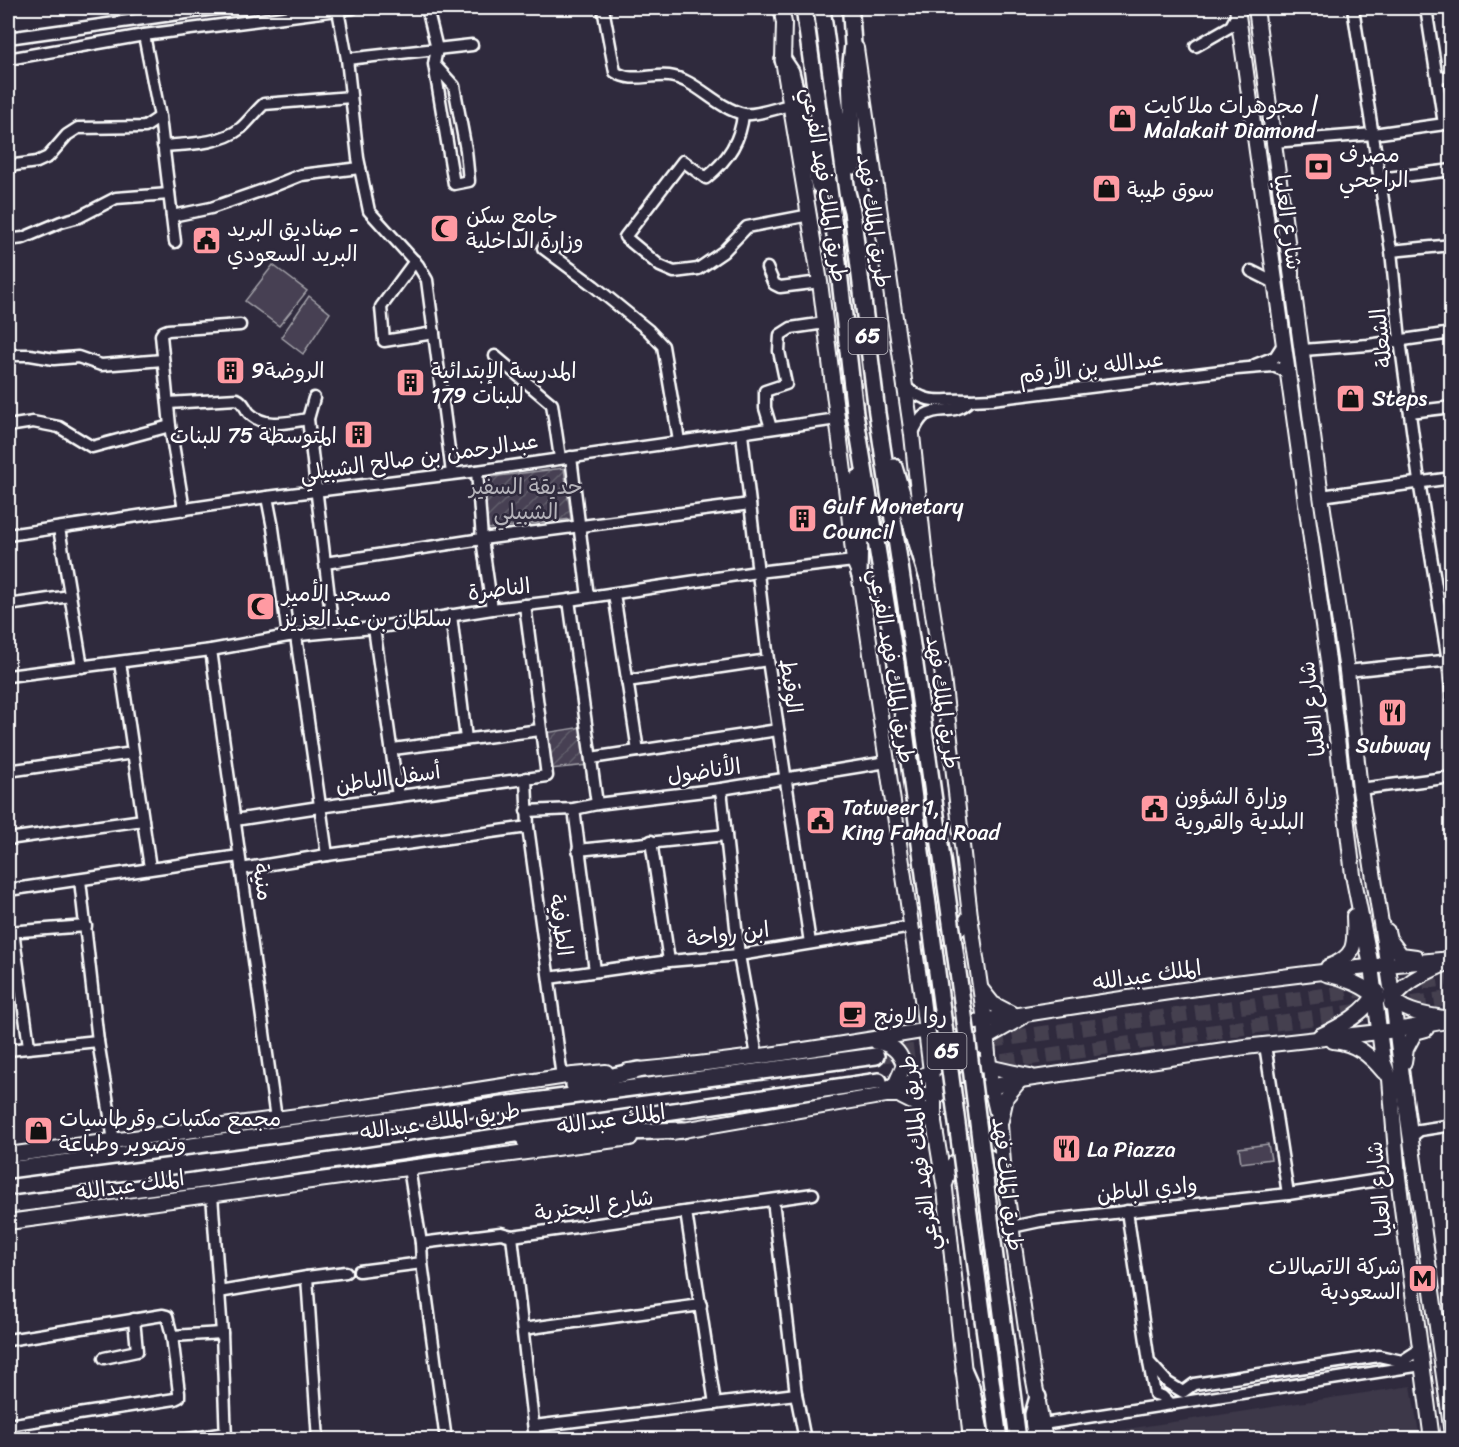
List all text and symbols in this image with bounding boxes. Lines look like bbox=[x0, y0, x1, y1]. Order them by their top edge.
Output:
street label: طريق الملك فهد الفرعي bbox=[790, 85, 860, 285]
place label: مجوهرات ملاكايت | Malakait Diamond bbox=[1144, 86, 1319, 150]
shop icon: مجوهرات ملاكايت | Malakait Diamond bbox=[1107, 102, 1139, 134]
place label: مصرف الراجحي bbox=[1339, 135, 1409, 199]
bank icon: مصرف الراجحي bbox=[1302, 151, 1334, 183]
street label: طريق الملك فهد bbox=[845, 152, 903, 290]
place label: سوق طيبة bbox=[1127, 170, 1215, 209]
street label: شارع العليا bbox=[1262, 172, 1314, 272]
shop icon: سوق طيبة bbox=[1090, 173, 1122, 205]
place label: جامع سكن وزارة الداخلية bbox=[466, 196, 584, 260]
place label: صناديق البريد - البريد السعودي bbox=[227, 209, 359, 273]
mosque icon: جامع سكن وزارة الداخلية bbox=[429, 212, 461, 244]
public building icon: صناديق البريد - البريد السعودي bbox=[190, 225, 222, 257]
street label: الشعلة bbox=[1358, 306, 1404, 370]
road number: 65 bbox=[848, 318, 888, 354]
street label: عبدالله بن الأرقم bbox=[1017, 339, 1165, 395]
place label: الروضة9 bbox=[251, 351, 325, 390]
place label: المدرسة الإبتدائية 179 للبنات bbox=[431, 351, 577, 415]
building icon: الروضة9 bbox=[214, 354, 246, 386]
building icon: المدرسة الإبتدائية 179 للبنات bbox=[394, 367, 426, 399]
place label: Steps bbox=[1372, 379, 1427, 418]
shop icon: Steps bbox=[1335, 382, 1367, 414]
place label: المتوسطة 75 للبنات bbox=[170, 416, 337, 455]
building icon: المتوسطة 75 للبنات bbox=[342, 419, 374, 451]
street label: عبدالرحمن بن صالح الشبيلي bbox=[297, 421, 541, 493]
park label: حديقة السفير الشبيلي bbox=[467, 467, 583, 531]
place label: Gulf Monetary Council bbox=[823, 487, 964, 551]
building icon: Gulf Monetary Council bbox=[786, 503, 818, 535]
street label: الناصرة bbox=[465, 566, 533, 612]
street label: طريق الملك فهد الفرعي bbox=[857, 566, 927, 766]
place label: ٍمسجد الأمير سلطان بن عبدالعزيز bbox=[280, 574, 452, 638]
mosque icon: ٍمسجد الأمير سلطان بن عبدالعزيز bbox=[245, 590, 277, 622]
street label: طريق الملك فهد bbox=[914, 633, 972, 771]
street label: الوقيط bbox=[768, 656, 814, 716]
street label: شارع العليا bbox=[1287, 659, 1337, 759]
restaurant icon: Subway bbox=[1377, 697, 1409, 729]
place label: Subway bbox=[1355, 726, 1431, 765]
street label: الأناضول bbox=[665, 747, 743, 795]
street label: أسفل الباطن bbox=[333, 751, 444, 805]
place label: وزارة الشؤون البلدية والقروية bbox=[1175, 777, 1304, 841]
place label: Tatweer 1, King Fahad Road bbox=[842, 788, 1001, 852]
public building icon: وزارة الشؤون البلدية والقروية bbox=[1138, 793, 1170, 825]
public building icon: Tatweer 1, King Fahad Road bbox=[805, 804, 837, 836]
street label: منية bbox=[241, 861, 285, 903]
street label: الطرفية bbox=[537, 892, 585, 958]
street label: ابن رواحة bbox=[684, 910, 772, 958]
street label: الملك عبدالله bbox=[1090, 948, 1204, 1002]
place label: روا لاونج bbox=[874, 996, 947, 1035]
cafe icon: روا لاونج bbox=[837, 999, 869, 1031]
road number: 65 bbox=[928, 1033, 966, 1069]
street label: طريق الملك فهد الفرعي bbox=[888, 1053, 950, 1253]
street label: طريق الملك عبدالله bbox=[357, 1090, 523, 1152]
street label: الملك عبدالله bbox=[554, 1092, 668, 1146]
place label: مجمع مكتبات وقرطاسيات وتصوير وطباعة bbox=[59, 1099, 281, 1163]
shop icon: مجمع مكتبات وقرطاسيات وتصوير وطباعة bbox=[22, 1115, 54, 1147]
street label: طريق الملك فهد bbox=[980, 1115, 1036, 1253]
place label: La Piazza bbox=[1087, 1130, 1176, 1169]
restaurant icon: La Piazza bbox=[1050, 1133, 1082, 1165]
street label: شارع العليا bbox=[1355, 1139, 1403, 1239]
street label: الملك عبدالله bbox=[73, 1158, 187, 1212]
street label: وادي الباطن bbox=[1095, 1164, 1199, 1214]
street label: شارع البحترية bbox=[532, 1177, 656, 1233]
place label: شركة الاتصالات السعودية bbox=[1268, 1247, 1401, 1311]
metro station icon: شركة الاتصالات السعودية bbox=[1406, 1263, 1438, 1295]

